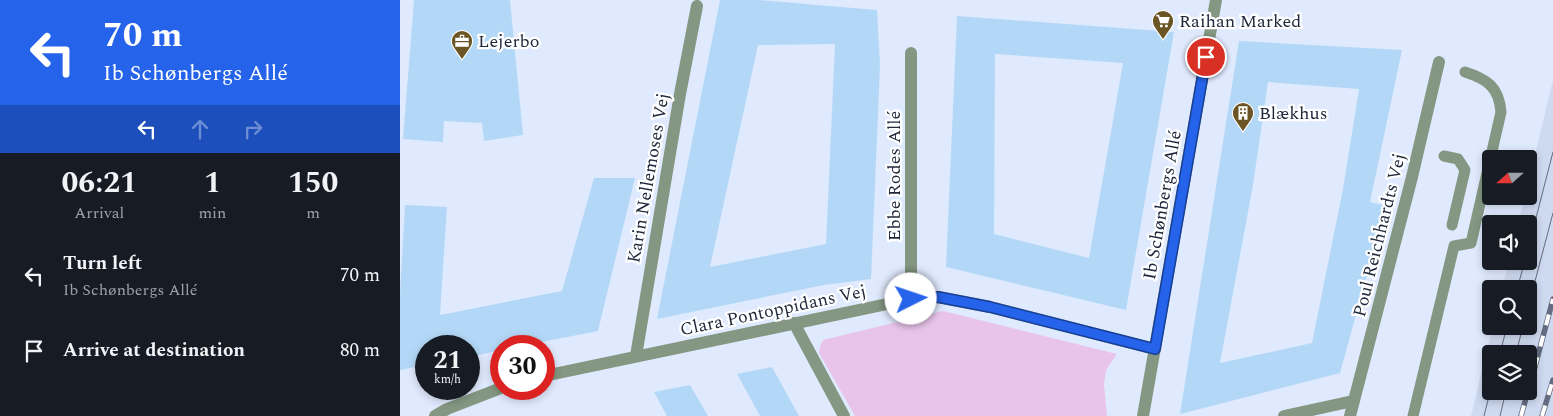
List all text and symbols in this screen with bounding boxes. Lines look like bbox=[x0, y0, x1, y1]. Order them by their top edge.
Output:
place label: Raihan Marked bbox=[1179, 8, 1301, 35]
text: 70 m bbox=[103, 9, 183, 62]
supermarket icon: Raihan Marked bbox=[1151, 9, 1175, 40]
icon: left bbox=[20, 20, 85, 85]
place label: Lejerbo bbox=[478, 28, 540, 55]
office icon: Lejerbo bbox=[450, 29, 474, 60]
pin bbox=[1185, 36, 1227, 78]
icon: arrive bbox=[1192, 43, 1220, 71]
text: Ib Schønbergs Allé bbox=[103, 57, 288, 90]
street label: Karin Nellemoses Vej bbox=[620, 91, 677, 265]
place label: Blækhus bbox=[1259, 100, 1327, 127]
building icon: Blækhus bbox=[1231, 101, 1255, 132]
street label: Ebbe Rodes Allé bbox=[881, 110, 908, 241]
icon: left bbox=[133, 115, 161, 143]
icon: ahead bbox=[186, 115, 214, 143]
icon: right bbox=[239, 115, 267, 143]
street label: Ib Schønbergs Allé bbox=[1136, 128, 1189, 282]
street label: Poul Reichhardts Vej bbox=[1346, 150, 1413, 320]
north arrow bbox=[1482, 150, 1538, 205]
map controls bbox=[1482, 150, 1537, 400]
text: 06:21 bbox=[62, 160, 137, 206]
text: 1 bbox=[204, 160, 221, 206]
text: 150 bbox=[288, 160, 338, 206]
text: Arrival bbox=[74, 201, 124, 225]
text: min bbox=[198, 201, 226, 225]
text: m bbox=[306, 201, 320, 225]
button: sound bbox=[1482, 215, 1537, 270]
text: Turn left bbox=[63, 249, 142, 278]
text: 70 m bbox=[340, 261, 380, 290]
icon: left bbox=[20, 262, 48, 290]
position arrow bbox=[884, 272, 936, 324]
text: Ib Schønbergs Allé bbox=[63, 278, 197, 302]
street label: Clara Pontoppidans Vej bbox=[678, 278, 869, 343]
button: search bbox=[1482, 280, 1537, 335]
speed limit sign: 30 bbox=[490, 335, 555, 400]
text: Arrive at destination bbox=[63, 336, 245, 365]
text: 80 m bbox=[340, 336, 380, 365]
icon: arrive bbox=[20, 337, 48, 365]
text: 21 bbox=[433, 342, 462, 380]
button: layers bbox=[1482, 345, 1537, 400]
text: km/h bbox=[434, 370, 461, 389]

